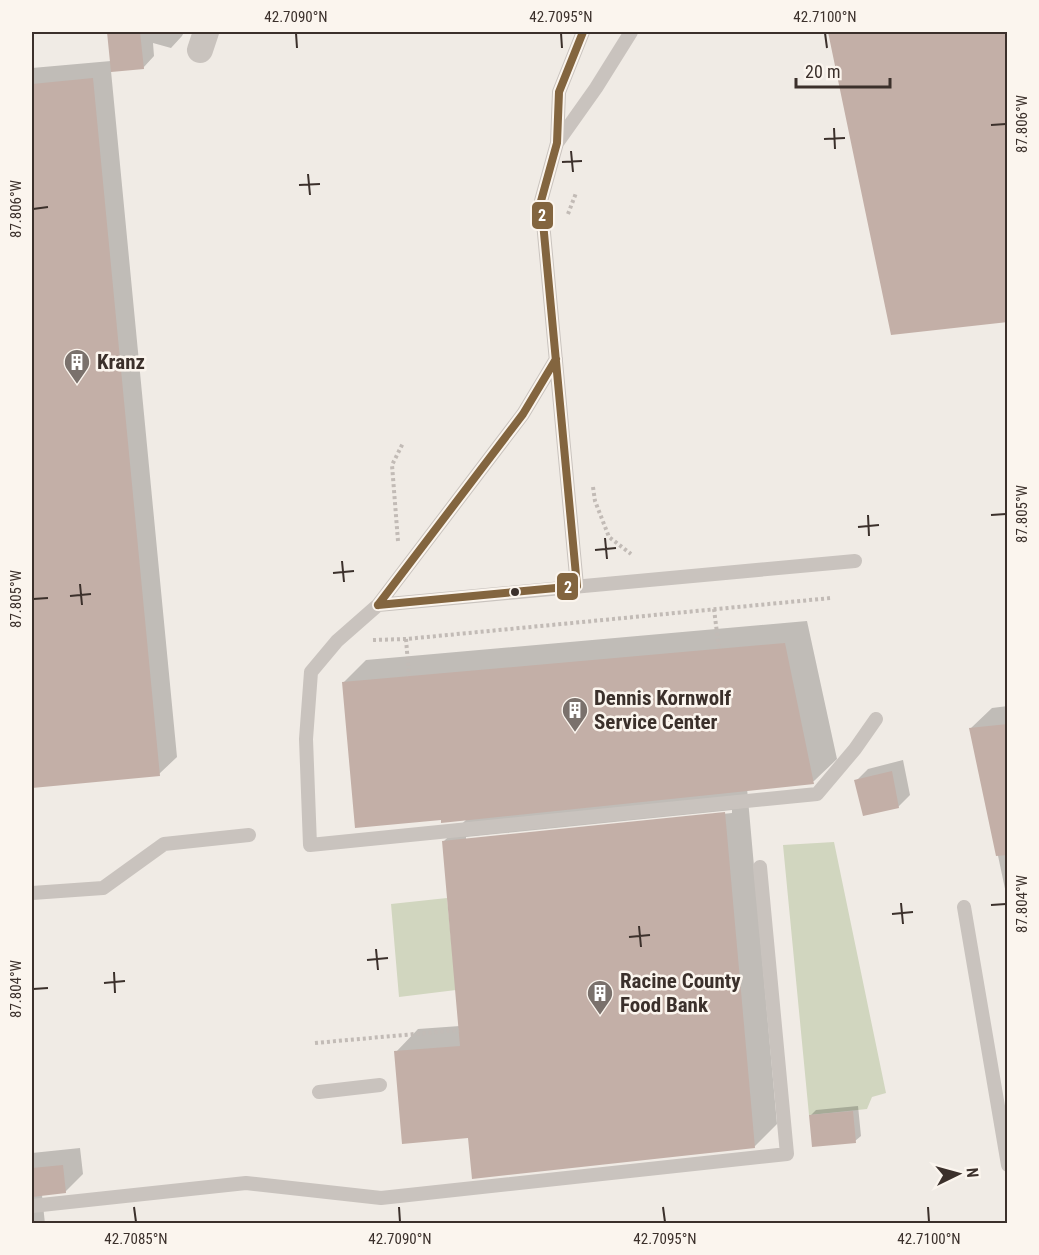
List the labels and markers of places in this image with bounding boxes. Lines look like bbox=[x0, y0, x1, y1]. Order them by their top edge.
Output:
building icon: Kranz bbox=[62, 347, 92, 385]
place label: Kranz bbox=[97, 350, 145, 374]
unlabelled marker bbox=[509, 586, 521, 598]
place label: Dennis Kornwolf Service Center bbox=[594, 686, 731, 734]
building icon: Dennis Kornwolf Service Center bbox=[560, 695, 590, 733]
place label: Racine County Food Bank bbox=[620, 969, 741, 1017]
building icon: Racine County Food Bank bbox=[585, 978, 615, 1016]

